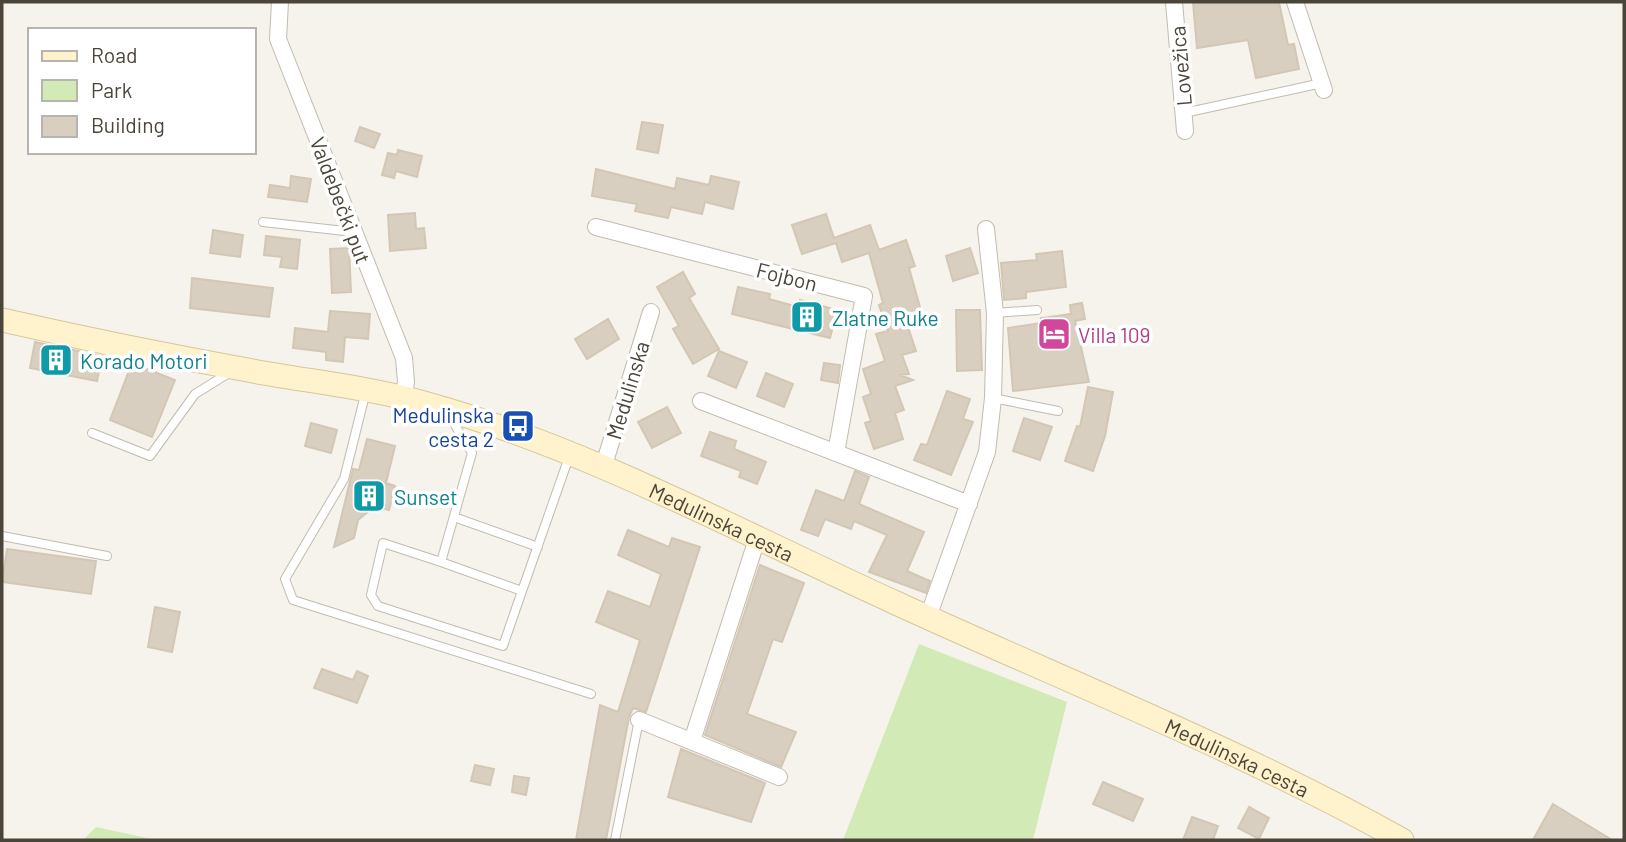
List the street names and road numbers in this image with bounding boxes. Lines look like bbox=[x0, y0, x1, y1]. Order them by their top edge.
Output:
street label: Lovežica bbox=[1164, 25, 1196, 107]
street label: Valdebečki put bbox=[305, 133, 377, 267]
street label: Fojbon bbox=[754, 256, 820, 296]
street label: Medulinska bbox=[600, 338, 654, 442]
street label: Medulinska cesta bbox=[646, 477, 798, 566]
street label: Medulinska cesta bbox=[1162, 712, 1314, 802]

